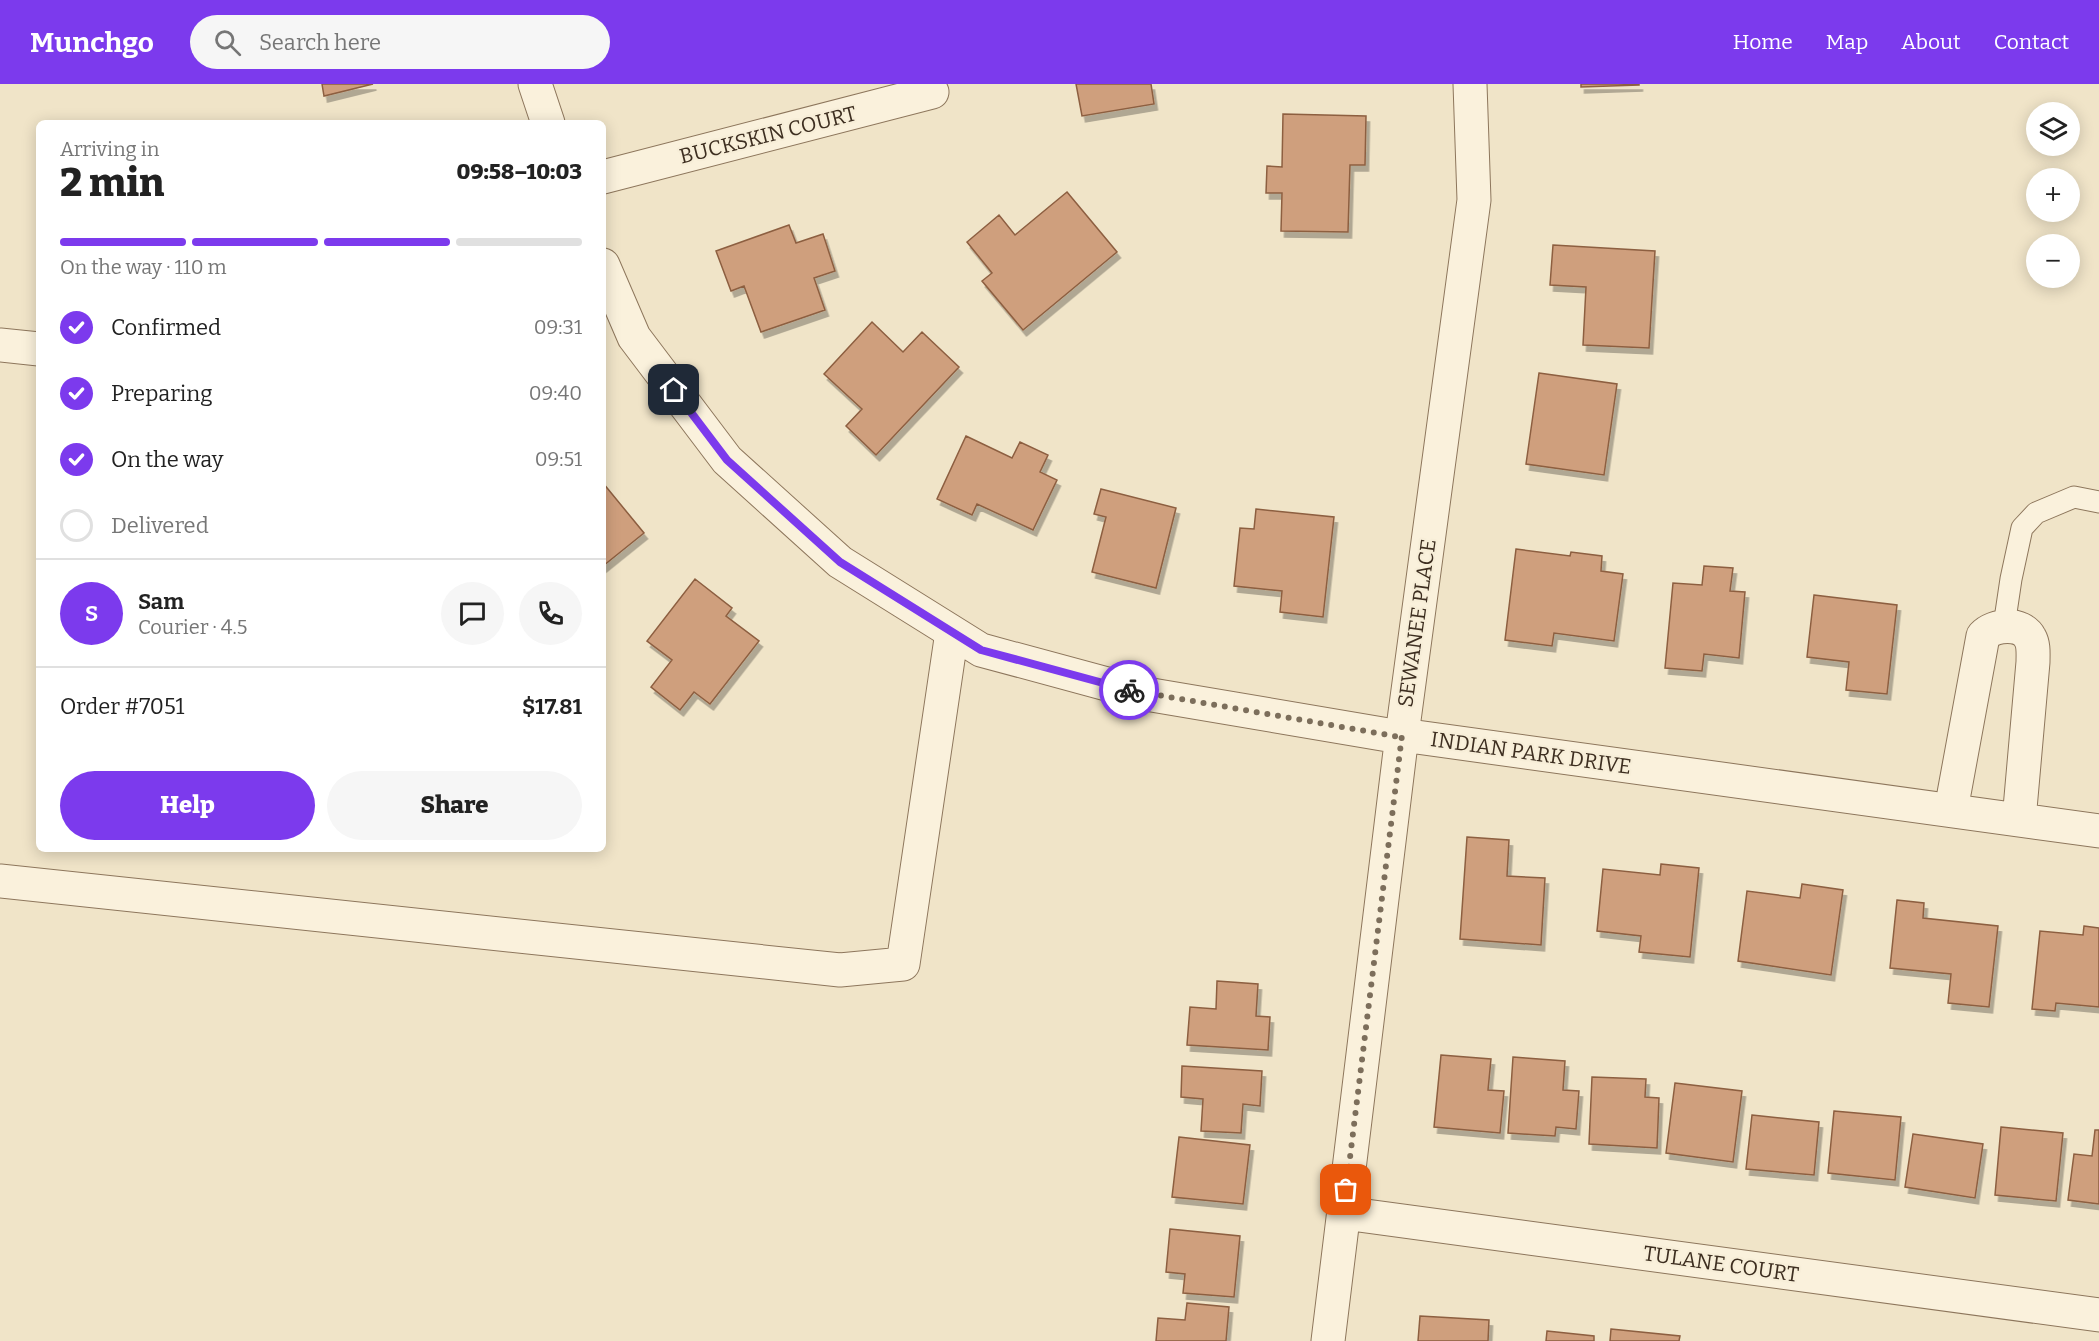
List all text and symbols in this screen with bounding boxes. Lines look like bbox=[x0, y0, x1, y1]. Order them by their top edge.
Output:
search box bbox=[190, 15, 610, 69]
text: Munchgo bbox=[30, 26, 154, 59]
icon: search bbox=[211, 26, 244, 59]
text: Search here bbox=[259, 29, 381, 56]
text: Home bbox=[1733, 29, 1793, 55]
text: Map bbox=[1826, 29, 1868, 55]
text: About bbox=[1901, 29, 1961, 55]
text: Contact bbox=[1994, 29, 2069, 55]
street label: BUCKSKIN COURT bbox=[677, 100, 859, 170]
map controls bbox=[2026, 102, 2080, 288]
button: layers bbox=[2026, 102, 2080, 156]
text: Arriving in bbox=[60, 137, 159, 161]
text: 09:58–10:03 bbox=[457, 158, 582, 185]
text: 2 min bbox=[60, 160, 164, 206]
button: + bbox=[2026, 168, 2080, 222]
button: − bbox=[2026, 234, 2080, 288]
text: On the way · 110 m bbox=[60, 255, 227, 279]
icon: check bbox=[60, 311, 93, 344]
text: Confirmed bbox=[111, 314, 221, 341]
text: 09:31 bbox=[534, 315, 582, 339]
pin bbox=[648, 364, 699, 415]
icon: home bbox=[657, 373, 690, 406]
icon: check bbox=[60, 377, 93, 410]
text: Preparing bbox=[111, 380, 213, 407]
text: 09:40 bbox=[529, 381, 582, 405]
icon: check bbox=[60, 443, 93, 476]
text: On the way bbox=[111, 446, 223, 473]
text: 09:51 bbox=[535, 447, 582, 471]
text: Delivered bbox=[111, 512, 209, 539]
street label: SEWANEE PLACE bbox=[1392, 537, 1442, 709]
button: chat bbox=[441, 582, 504, 645]
button: phone bbox=[519, 582, 582, 645]
text: Sam bbox=[138, 588, 184, 615]
text: S bbox=[85, 600, 98, 627]
text: Courier · 4.5 bbox=[138, 615, 247, 639]
courier bbox=[1099, 660, 1159, 720]
icon: bike bbox=[1113, 674, 1146, 707]
text: Order #7051 bbox=[60, 693, 184, 720]
text: $17.81 bbox=[522, 693, 582, 720]
street label: INDIAN PARK DRIVE bbox=[1429, 726, 1633, 780]
button: Help bbox=[60, 771, 315, 840]
button: Share bbox=[327, 771, 582, 840]
pin bbox=[1320, 1164, 1371, 1215]
icon: bag bbox=[1329, 1173, 1362, 1206]
street label: TULANE COURT bbox=[1642, 1240, 1800, 1288]

